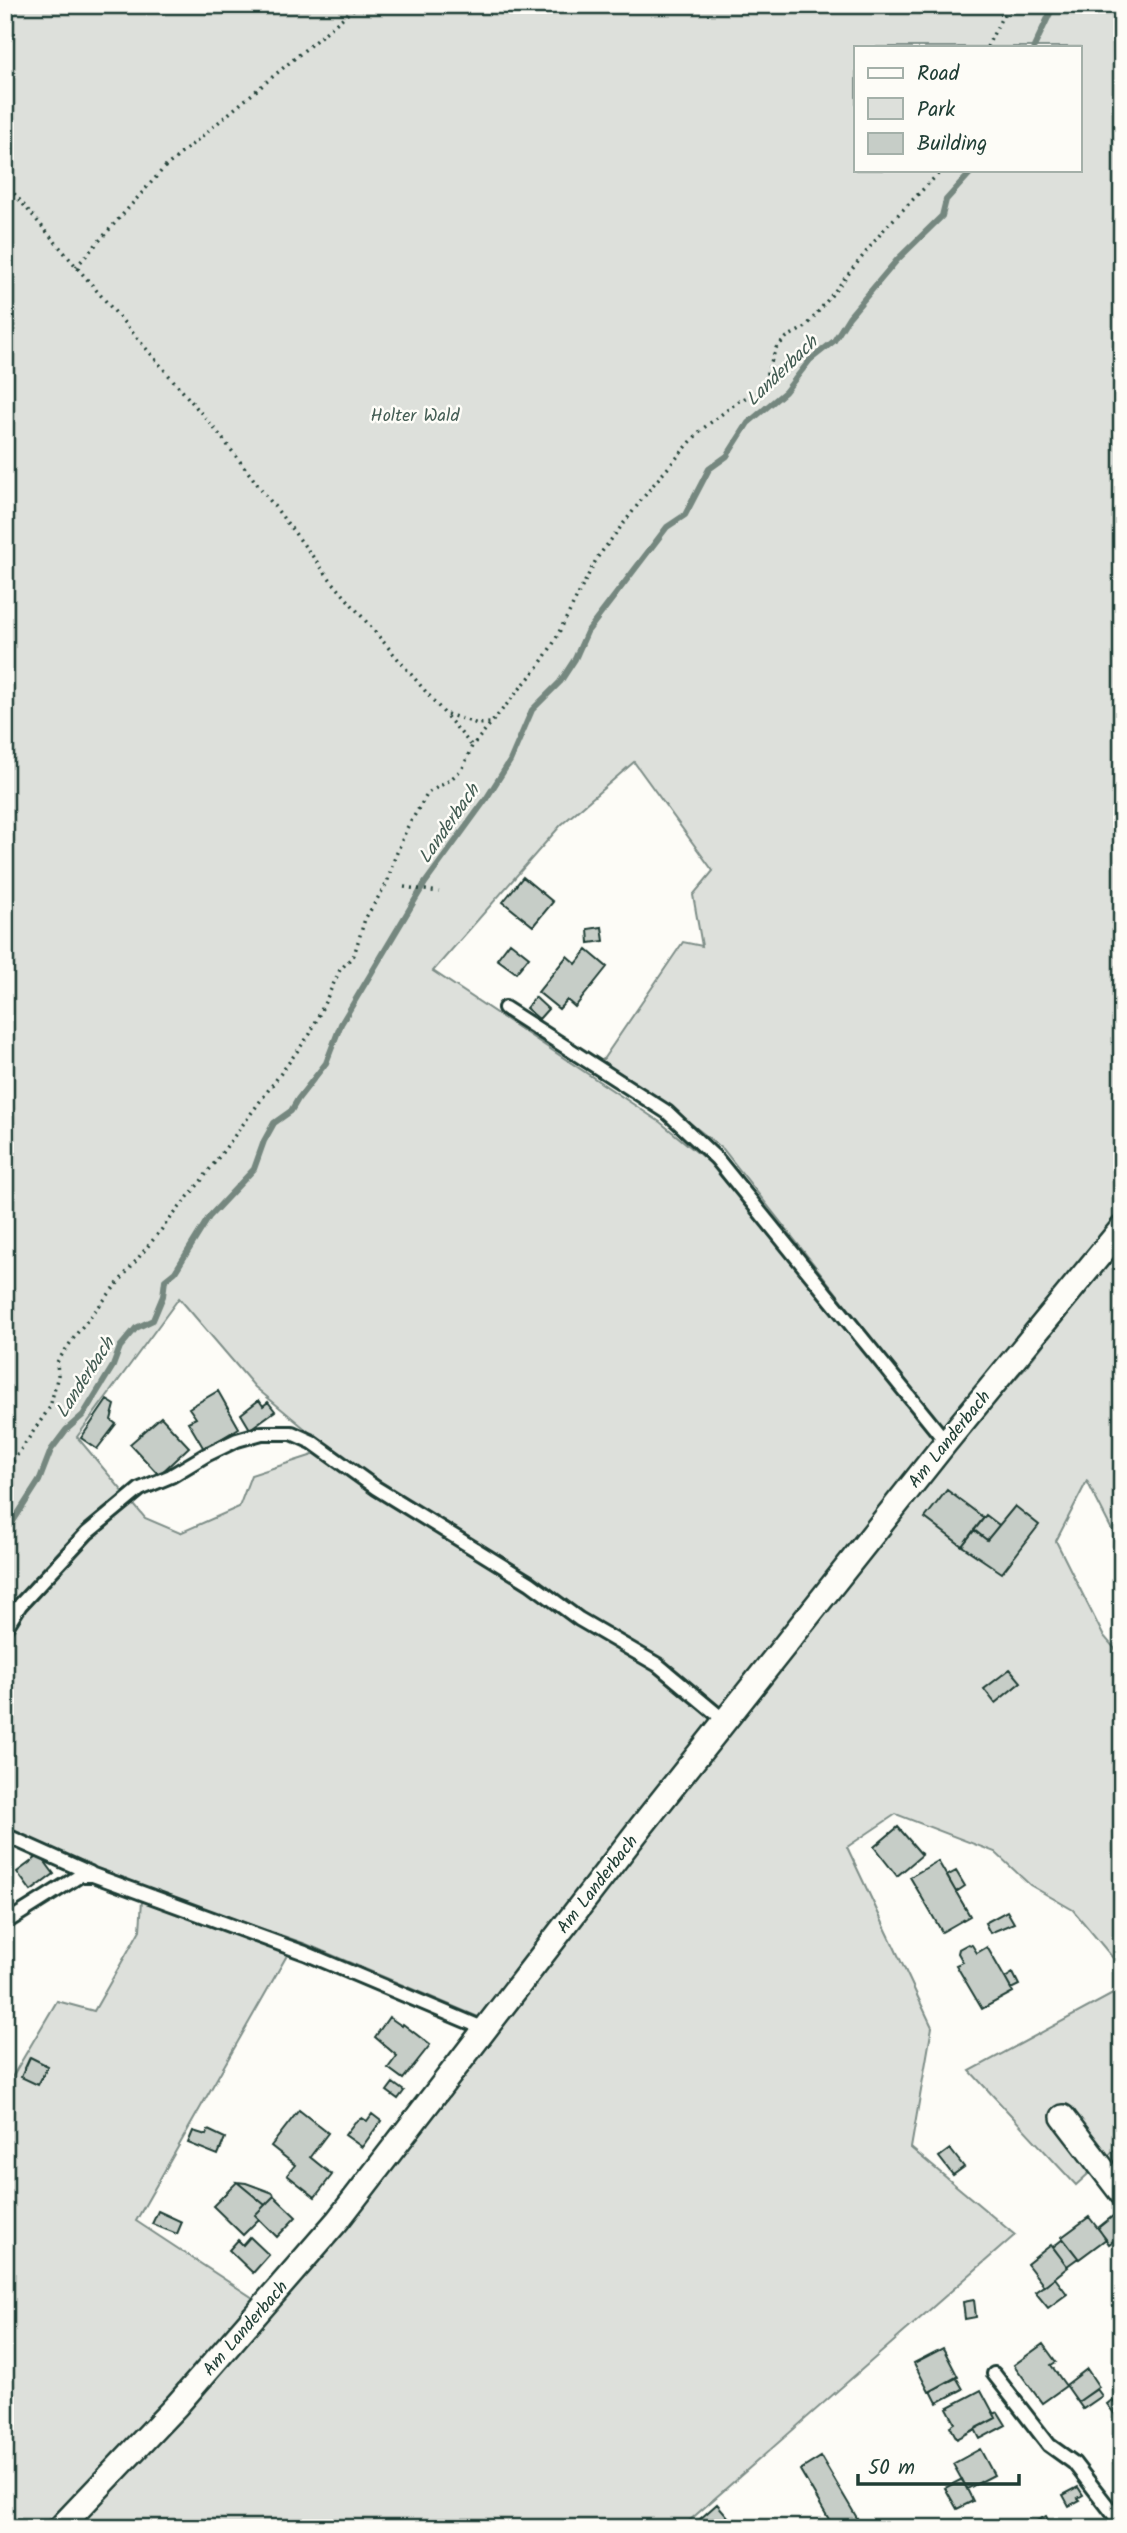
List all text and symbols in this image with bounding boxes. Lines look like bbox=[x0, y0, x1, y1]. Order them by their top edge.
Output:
legend bbox=[854, 46, 1082, 172]
text: Road bbox=[917, 58, 960, 91]
text: Park bbox=[917, 94, 955, 127]
text: Building bbox=[917, 128, 987, 161]
water label: Landerbach bbox=[739, 328, 827, 414]
park label: Holter Wald bbox=[371, 402, 460, 431]
water label: Landerbach bbox=[411, 777, 489, 870]
water label: Landerbach bbox=[48, 1330, 124, 1425]
street label: Am Landerbach bbox=[901, 1385, 999, 1495]
street label: Am Landerbach bbox=[550, 1829, 646, 1941]
street label: Am Landerbach bbox=[196, 2275, 296, 2383]
scale bar bbox=[858, 2442, 1018, 2486]
text: 50 m bbox=[868, 2452, 915, 2485]

